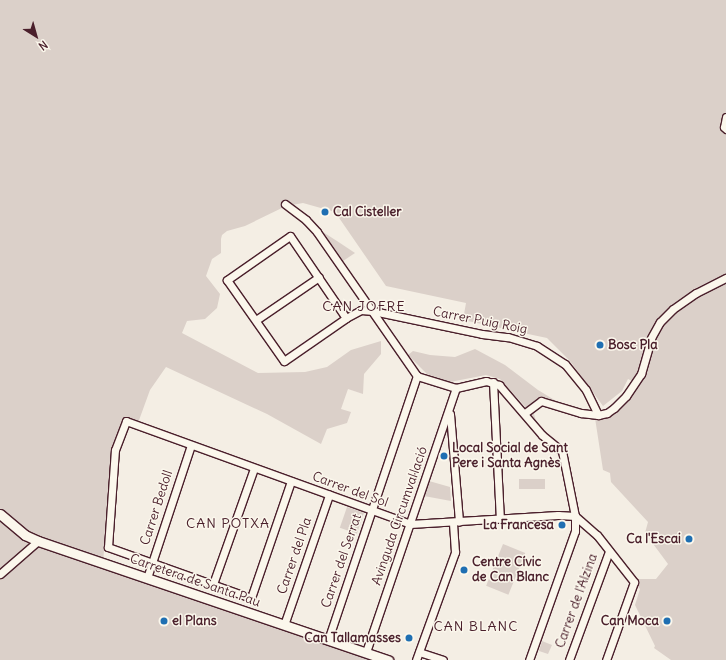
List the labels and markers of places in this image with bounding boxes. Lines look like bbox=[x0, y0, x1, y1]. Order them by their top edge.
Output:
place label: Cal Cisteller bbox=[333, 204, 402, 220]
marker: Cal Cisteller bbox=[320, 207, 330, 217]
place label: Bosc Pla bbox=[608, 337, 658, 353]
marker: Bosc Pla bbox=[595, 340, 605, 350]
place label: Local Social de Sant Pere i Santa Agnès bbox=[452, 441, 568, 472]
marker: Local Social de Sant Pere i Santa Agnès bbox=[439, 451, 449, 461]
place label: La Francesa bbox=[483, 517, 554, 533]
marker: La Francesa bbox=[557, 520, 567, 530]
place label: Ca l'Escai bbox=[626, 531, 681, 547]
marker: Ca l'Escai bbox=[684, 534, 694, 544]
place label: Centre Cívic de Can Blanc bbox=[472, 555, 549, 586]
marker: Centre Cívic de Can Blanc bbox=[459, 565, 469, 575]
place label: el Plans bbox=[172, 613, 217, 629]
place label: Can Moca bbox=[601, 613, 659, 629]
marker: el Plans bbox=[159, 616, 169, 626]
marker: Can Moca bbox=[662, 616, 672, 626]
place label: Can Tallamasses bbox=[304, 630, 401, 646]
marker: Can Tallamasses bbox=[404, 633, 414, 643]

